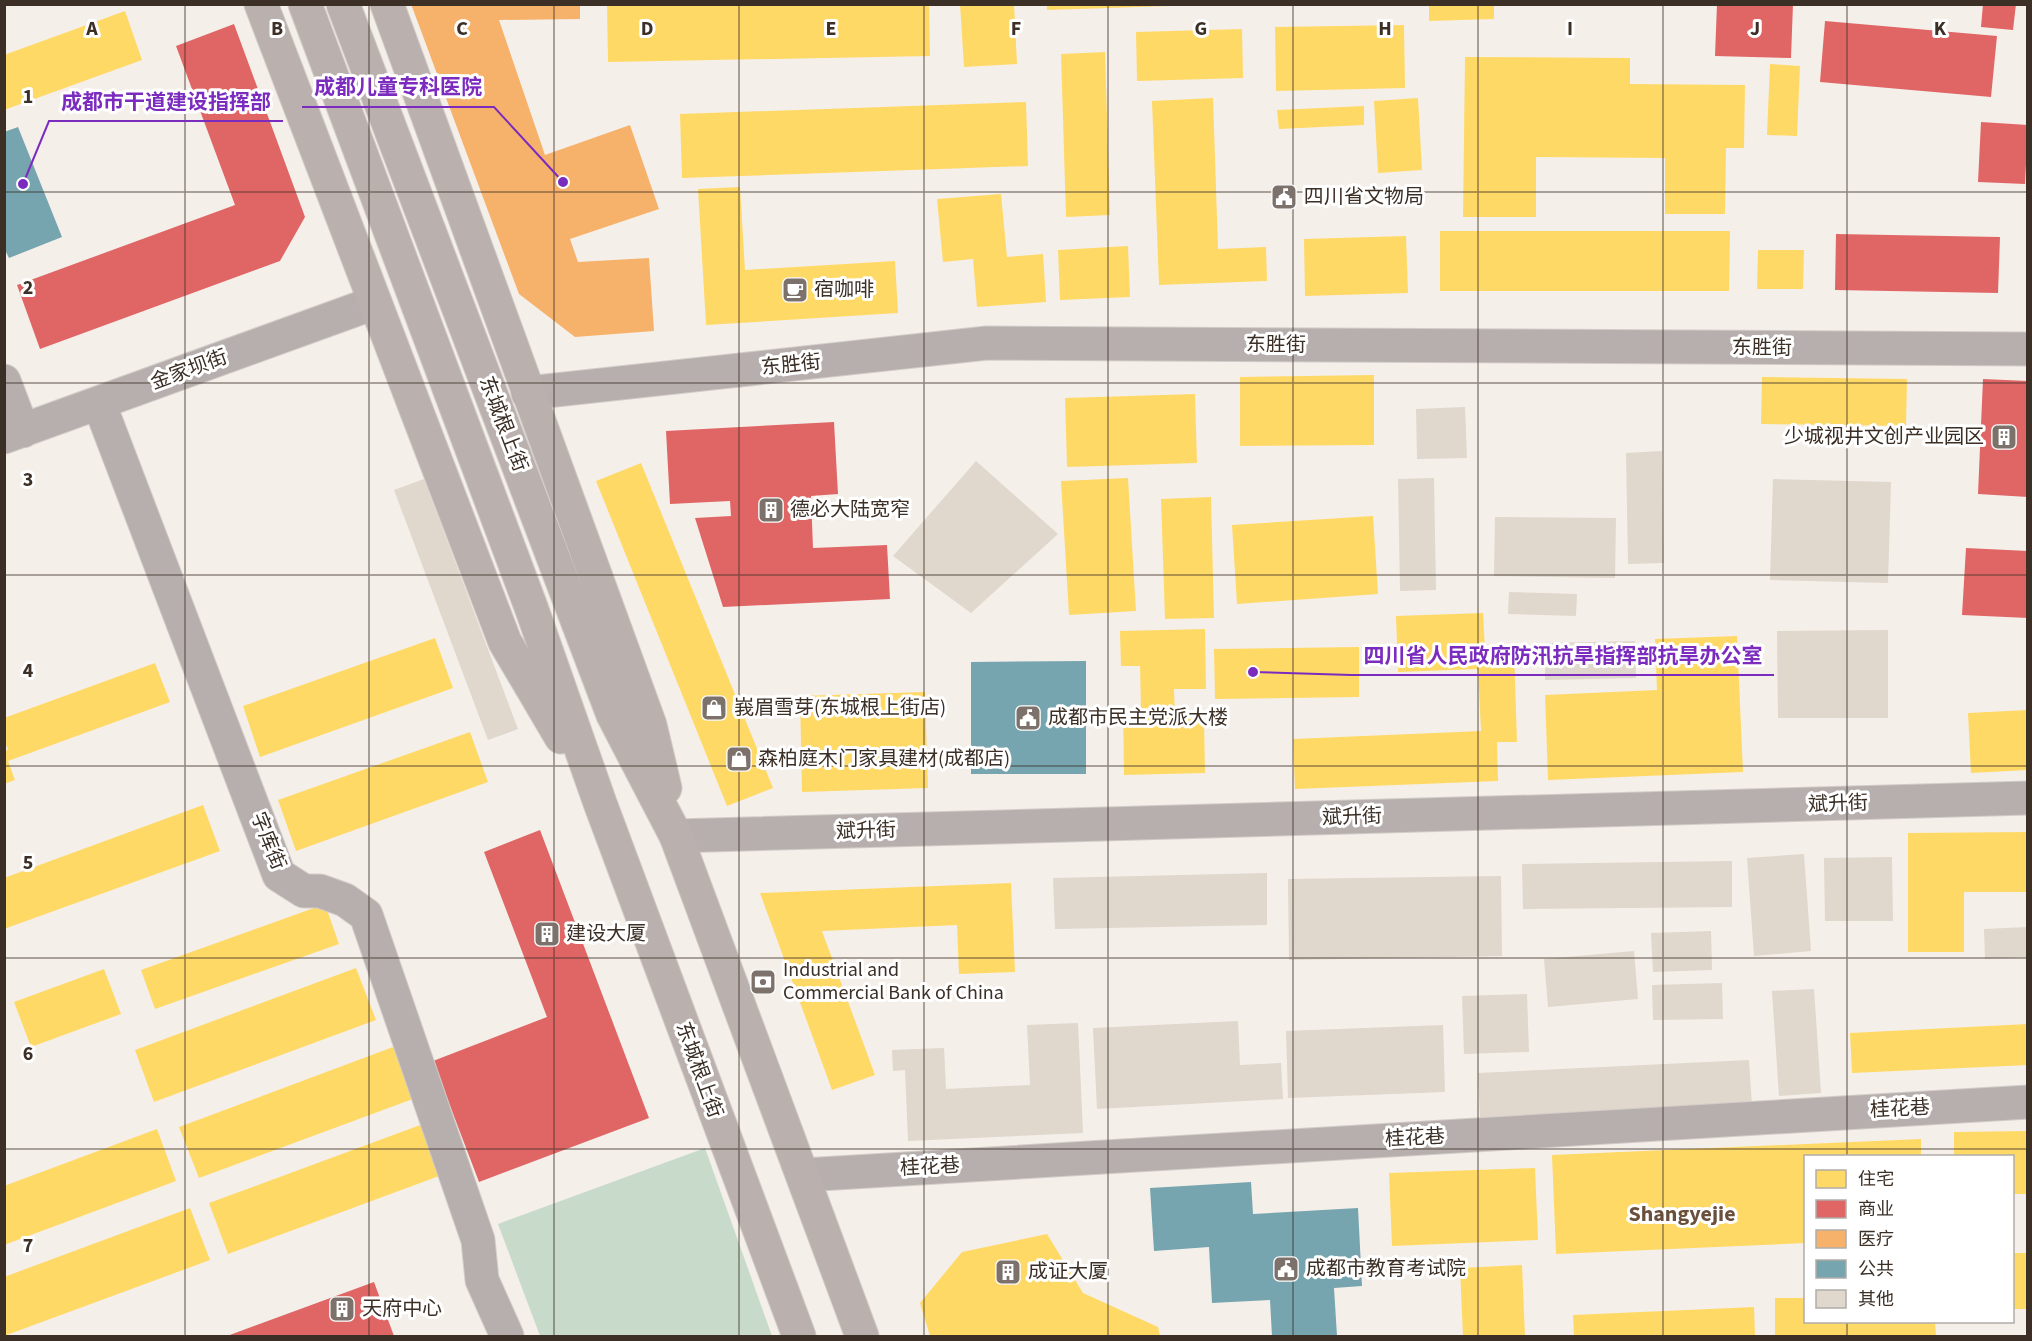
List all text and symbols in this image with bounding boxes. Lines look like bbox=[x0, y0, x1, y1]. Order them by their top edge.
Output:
text: A bbox=[85, 15, 98, 43]
text: B bbox=[271, 15, 283, 43]
text: C bbox=[456, 15, 468, 43]
text: D bbox=[641, 15, 653, 43]
text: E bbox=[826, 15, 836, 43]
text: F bbox=[1011, 15, 1021, 43]
text: G bbox=[1195, 15, 1207, 43]
text: H bbox=[1378, 15, 1392, 43]
text: I bbox=[1567, 15, 1573, 43]
text: J bbox=[1750, 15, 1760, 43]
text: K bbox=[1934, 15, 1947, 43]
callout: 成都儿童专科医院 bbox=[302, 68, 494, 107]
text: 成都儿童专科医院 bbox=[314, 72, 482, 102]
callout: 成都市干道建设指挥部 bbox=[49, 82, 283, 121]
text: 1 bbox=[23, 83, 33, 111]
text: 成都市干道建设指挥部 bbox=[61, 87, 271, 117]
public building icon: 四川省文物局 bbox=[1269, 182, 1299, 212]
place label: 四川省文物局 bbox=[1304, 183, 1424, 211]
text: 2 bbox=[23, 274, 33, 302]
cafe icon: 宿咖啡 bbox=[780, 275, 810, 305]
place label: 宿咖啡 bbox=[814, 276, 874, 304]
street label: 东胜街 bbox=[1246, 331, 1306, 359]
street label: 东胜街 bbox=[1732, 334, 1792, 362]
street label: 金家坝街 bbox=[147, 343, 231, 397]
street label: 东胜街 bbox=[760, 348, 822, 382]
street label: 东城根上街 bbox=[472, 372, 534, 476]
building icon: 少城视井文创产业园区 bbox=[1989, 422, 2019, 452]
place label: 少城视井文创产业园区 bbox=[1784, 423, 1984, 451]
text: 3 bbox=[23, 466, 33, 494]
building icon: 德必大陆宽窄 bbox=[756, 495, 786, 525]
place label: 德必大陆宽窄 bbox=[790, 496, 910, 524]
callout: 四川省人民政府防汛抗旱指挥部抗旱办公室 bbox=[1351, 636, 1774, 675]
text: 四川省人民政府防汛抗旱指挥部抗旱办公室 bbox=[1364, 641, 1763, 671]
text: 4 bbox=[23, 657, 34, 685]
shop icon: 峩眉雪芽(东城根上街店) bbox=[699, 693, 729, 723]
place label: 峩眉雪芽(东城根上街店) bbox=[734, 694, 946, 722]
public building icon: 成都市民主党派大楼 bbox=[1013, 703, 1043, 733]
place label: 成都市民主党派大楼 bbox=[1048, 704, 1228, 732]
shop icon: 森柏庭木门家具建材(成都店) bbox=[724, 744, 754, 774]
place label: 森柏庭木门家具建材(成都店) bbox=[758, 745, 1010, 773]
street label: 斌升街 bbox=[1808, 789, 1868, 819]
street label: 斌升街 bbox=[1322, 802, 1382, 832]
street label: 字库街 bbox=[244, 808, 292, 874]
street label: 斌升街 bbox=[836, 816, 896, 846]
text: 5 bbox=[23, 849, 33, 877]
building icon: 建设大厦 bbox=[532, 919, 562, 949]
place label: 建设大厦 bbox=[566, 920, 646, 948]
place label: Industrial and Commercial Bank of China bbox=[783, 956, 1004, 1007]
bank icon: Industrial and Commercial Bank of China bbox=[748, 967, 778, 997]
street label: 东城根上街 bbox=[669, 1018, 729, 1122]
text: 6 bbox=[23, 1040, 33, 1068]
street label: 桂花巷 bbox=[1869, 1093, 1931, 1125]
street label: 桂花巷 bbox=[1384, 1122, 1446, 1154]
street label: 桂花巷 bbox=[899, 1151, 961, 1183]
legend bbox=[1804, 1155, 2014, 1323]
text: 住宅 bbox=[1858, 1167, 1894, 1192]
text: 商业 bbox=[1858, 1197, 1894, 1222]
district label: Shangyejie bbox=[1628, 1198, 1736, 1230]
text: 医疗 bbox=[1858, 1227, 1894, 1252]
text: 7 bbox=[23, 1232, 33, 1260]
public building icon: 成都市教育考试院 bbox=[1271, 1254, 1301, 1284]
place label: 成都市教育考试院 bbox=[1306, 1255, 1466, 1283]
building icon: 成证大厦 bbox=[993, 1257, 1023, 1287]
text: 公共 bbox=[1858, 1257, 1894, 1282]
place label: 成证大厦 bbox=[1028, 1258, 1108, 1286]
text: 其他 bbox=[1858, 1287, 1894, 1312]
building icon: 天府中心 bbox=[327, 1294, 357, 1324]
place label: 天府中心 bbox=[362, 1295, 442, 1323]

